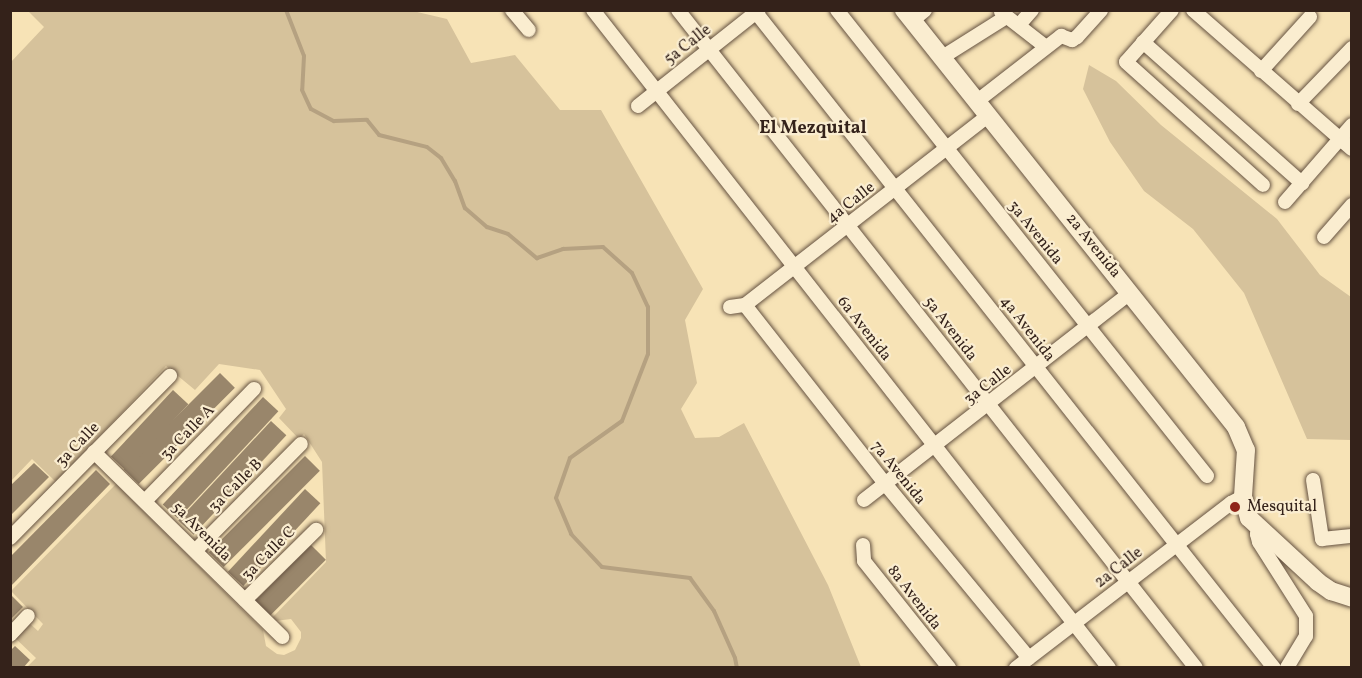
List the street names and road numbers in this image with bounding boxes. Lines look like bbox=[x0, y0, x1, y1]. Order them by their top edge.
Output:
street label: 5a Calle bbox=[661, 21, 715, 69]
street label: 4a Calle bbox=[823, 178, 879, 228]
street label: 3a Avenida bbox=[1003, 197, 1067, 269]
street label: 2a Avenida bbox=[1061, 210, 1125, 282]
street label: 4a Avenida bbox=[995, 292, 1059, 366]
street label: 6a Avenida bbox=[833, 293, 895, 365]
street label: 5a Avenida bbox=[919, 293, 981, 365]
street label: 3a Calle bbox=[960, 361, 1016, 409]
street label: 3a Calle A bbox=[157, 401, 219, 465]
street label: 3a Calle bbox=[52, 419, 104, 471]
street label: 7a Avenida bbox=[866, 437, 930, 509]
street label: 3a Calle B bbox=[205, 455, 267, 517]
street label: 5a Avenida bbox=[167, 498, 235, 566]
street label: 3a Calle C bbox=[238, 523, 300, 585]
street label: 2a Calle bbox=[1091, 543, 1147, 593]
street label: 8a Avenida bbox=[883, 562, 945, 634]

